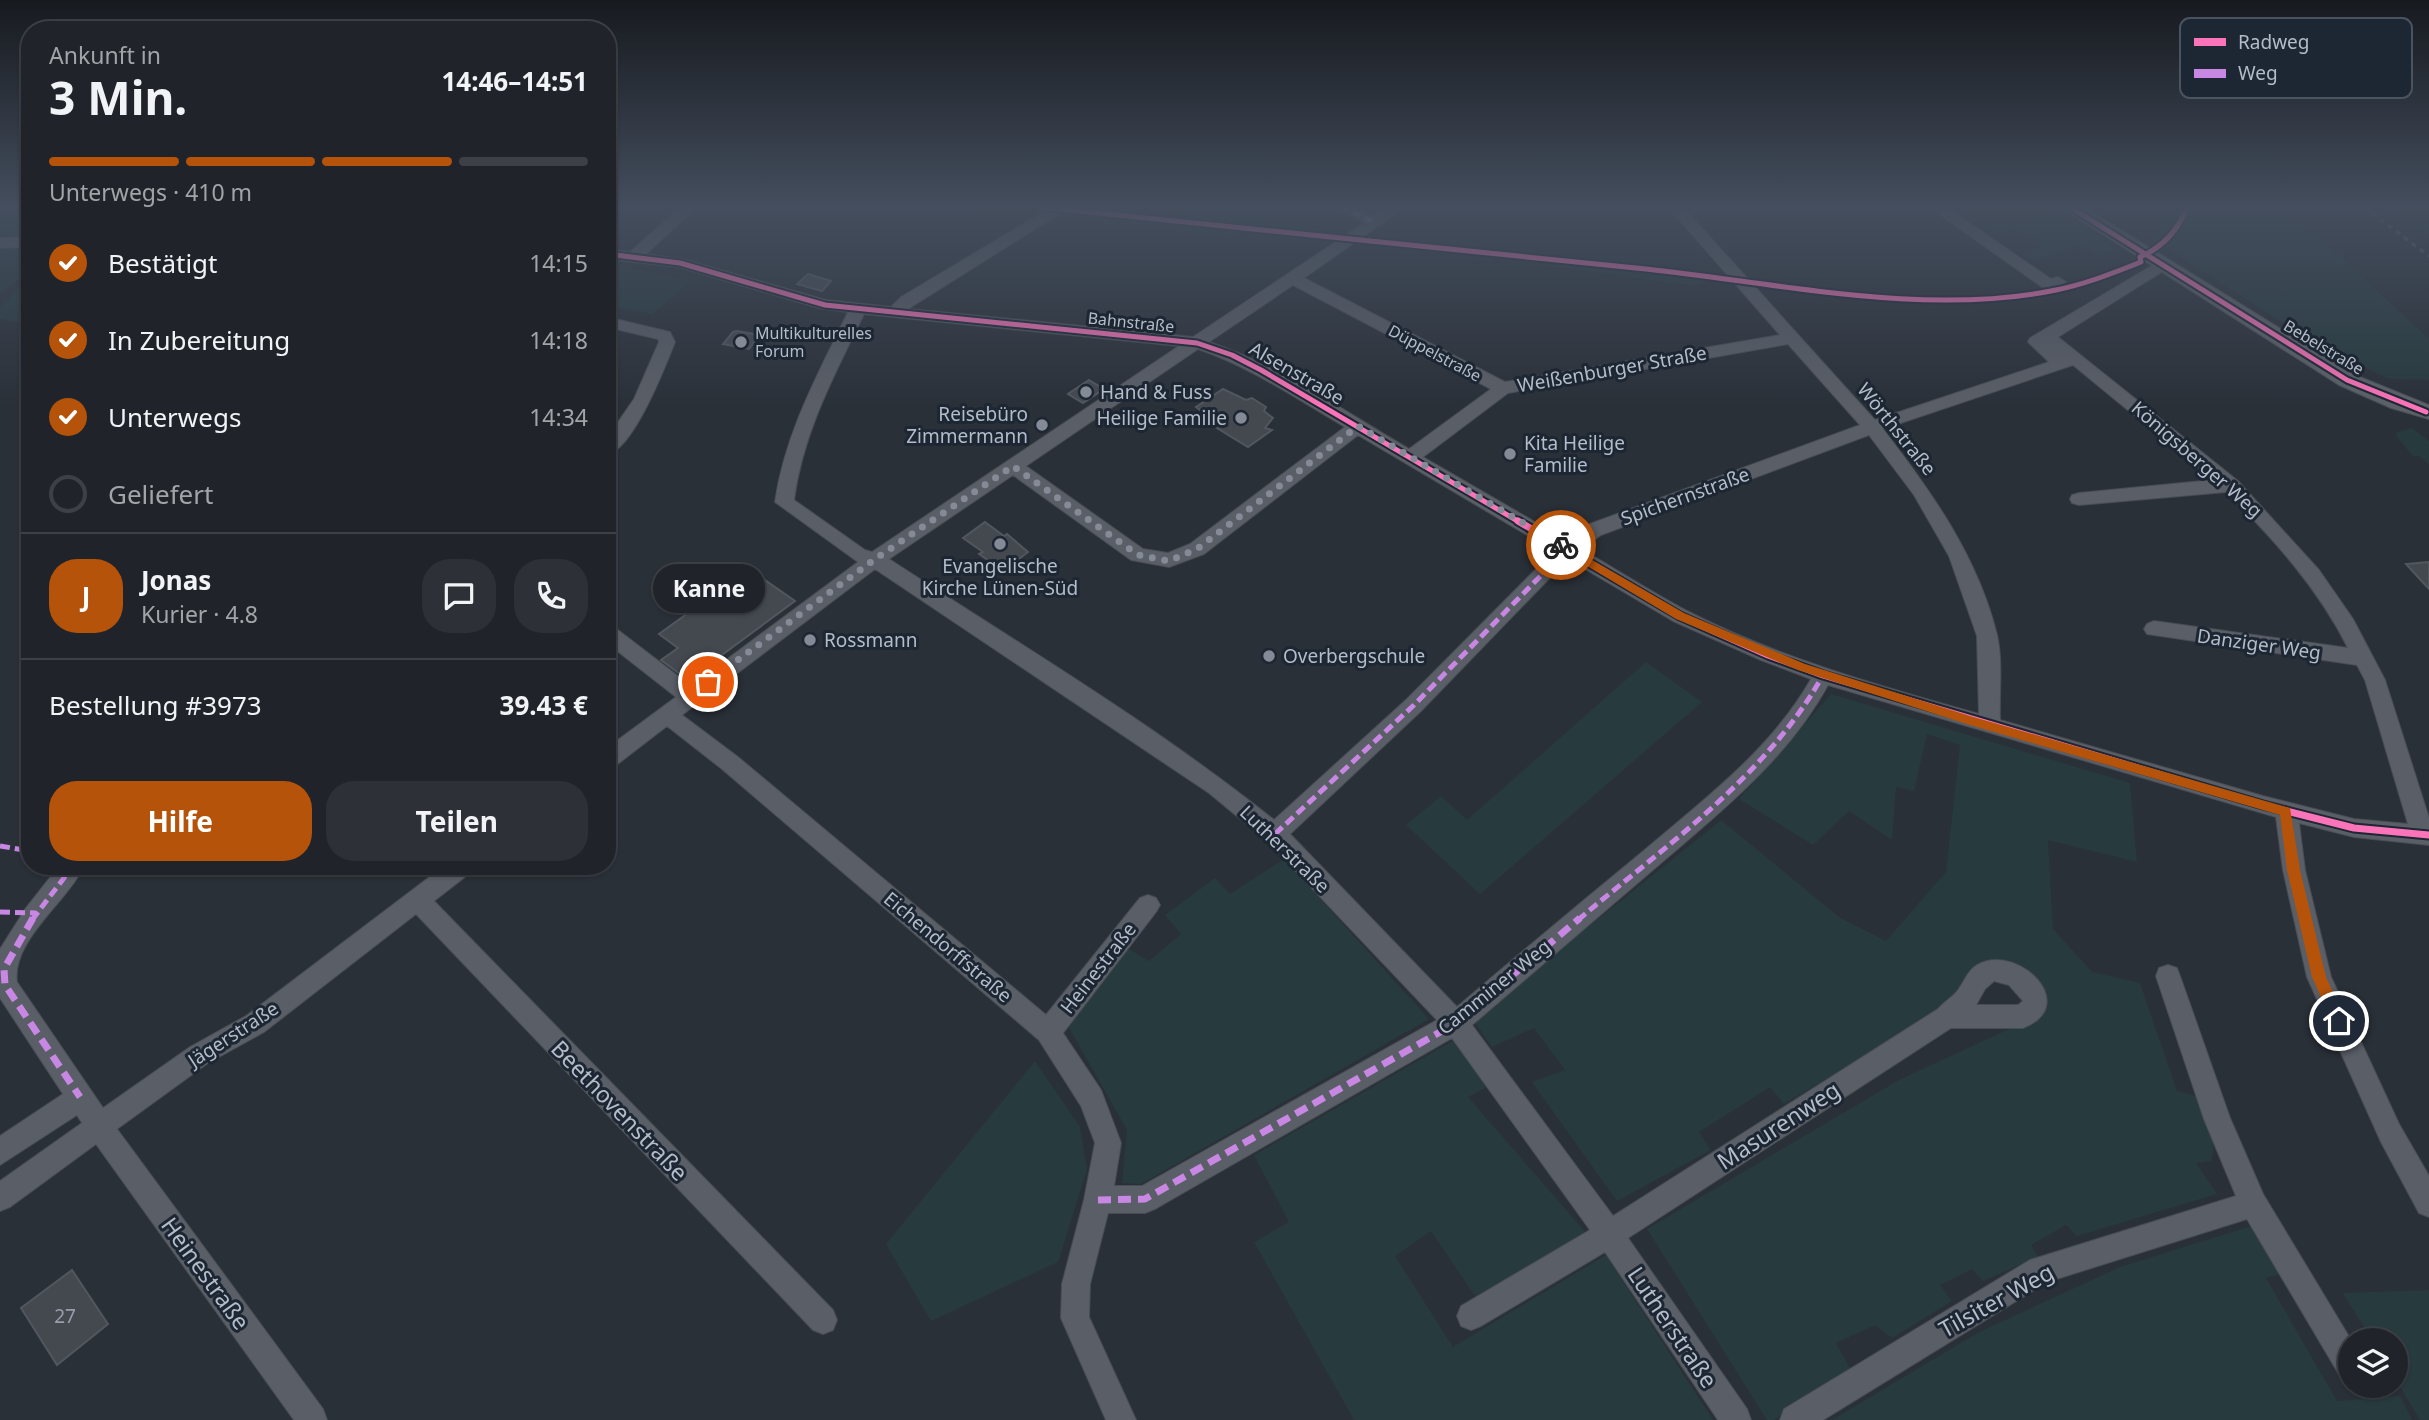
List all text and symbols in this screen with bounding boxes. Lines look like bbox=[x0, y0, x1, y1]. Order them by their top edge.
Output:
legend bbox=[2180, 18, 2412, 98]
text: Radweg bbox=[2238, 29, 2310, 55]
text: Ankunft in bbox=[49, 39, 161, 71]
text: Weg bbox=[2238, 60, 2278, 86]
text: 14:46–14:51 bbox=[441, 63, 588, 99]
text: 3 Min. bbox=[49, 66, 187, 128]
text: Unterwegs · 410 m bbox=[49, 176, 252, 208]
icon: check bbox=[49, 244, 87, 282]
text: Bestätigt bbox=[108, 245, 217, 281]
text: 14:15 bbox=[529, 247, 588, 279]
street label: Bahnstraße bbox=[1087, 307, 1175, 337]
street label: Bebelstraße bbox=[2280, 314, 2368, 380]
street label: Düppelstraße bbox=[1385, 319, 1485, 387]
icon: check bbox=[49, 321, 87, 359]
text: In Zubereitung bbox=[108, 322, 290, 358]
place label: Multikulturelles Forum bbox=[755, 322, 872, 362]
text: 14:18 bbox=[529, 324, 588, 356]
marker: Multikulturelles Forum bbox=[733, 334, 749, 350]
street label: Alsenstraße bbox=[1245, 335, 1349, 411]
street label: Weißenburger Straße bbox=[1515, 340, 1709, 398]
street label: Wörthstraße bbox=[1852, 377, 1942, 481]
place label: Hand & Fuss bbox=[1100, 379, 1212, 405]
marker: Hand & Fuss bbox=[1078, 384, 1094, 400]
street label: Königsberger Weg bbox=[2126, 395, 2268, 523]
icon: check bbox=[49, 398, 87, 436]
text: Unterwegs bbox=[108, 399, 241, 435]
text: 14:34 bbox=[529, 401, 588, 433]
place label: Reisebüro Zimmermann bbox=[906, 401, 1028, 449]
place label: Heilige Familie bbox=[1096, 405, 1227, 431]
marker: Heilige Familie bbox=[1233, 410, 1249, 426]
marker: Reisebüro Zimmermann bbox=[1034, 417, 1050, 433]
place label: Kita Heilige Familie bbox=[1524, 430, 1625, 478]
marker: Kita Heilige Familie bbox=[1502, 446, 1518, 462]
street label: Spichernstraße bbox=[1617, 461, 1753, 531]
text: Geliefert bbox=[108, 476, 213, 512]
courier bbox=[1526, 510, 1596, 580]
icon: bike bbox=[1542, 526, 1580, 564]
marker: Evangelische Kirche Lünen-Süd bbox=[992, 536, 1008, 552]
place label: Evangelische Kirche Lünen-Süd bbox=[922, 553, 1078, 601]
button: chat bbox=[422, 559, 496, 633]
button: phone bbox=[514, 559, 588, 633]
text: Jonas bbox=[141, 562, 211, 598]
callout: Kanne bbox=[652, 563, 764, 612]
text: Kanne bbox=[673, 572, 745, 604]
text: J bbox=[82, 578, 90, 614]
text: Kurier · 4.8 bbox=[141, 598, 258, 630]
street label: Danziger Weg bbox=[2195, 622, 2323, 666]
place label: Rossmann bbox=[824, 627, 917, 653]
marker: Rossmann bbox=[802, 632, 818, 648]
place label: Overbergschule bbox=[1283, 643, 1425, 669]
marker: Overbergschule bbox=[1261, 648, 1277, 664]
pin bbox=[678, 652, 738, 712]
icon: bag bbox=[689, 663, 727, 701]
text: Bestellung #3973 bbox=[49, 687, 262, 723]
text: 39.43 € bbox=[500, 687, 588, 723]
button: Hilfe bbox=[49, 781, 312, 861]
button: Teilen bbox=[326, 781, 588, 861]
street label: Lutherstraße bbox=[1234, 799, 1336, 899]
street label: Eichendorffstraße bbox=[878, 886, 1018, 1008]
street label: Heinestraße bbox=[1054, 917, 1142, 1019]
street label: Camminer Weg bbox=[1432, 933, 1556, 1041]
pin bbox=[2309, 991, 2369, 1051]
street label: Jägerstraße bbox=[181, 995, 283, 1074]
icon: home bbox=[2320, 1002, 2358, 1040]
street label: Beethovenstraße bbox=[544, 1033, 696, 1187]
street label: Masurenweg bbox=[1710, 1073, 1846, 1177]
street label: Heinestraße bbox=[154, 1210, 258, 1336]
street label: Tilsiter Weg bbox=[1933, 1255, 2059, 1345]
street label: Lutherstraße bbox=[1621, 1260, 1725, 1394]
house number: 27 bbox=[54, 1303, 76, 1329]
map controls bbox=[2338, 1328, 2408, 1398]
button: layers bbox=[2338, 1328, 2408, 1398]

